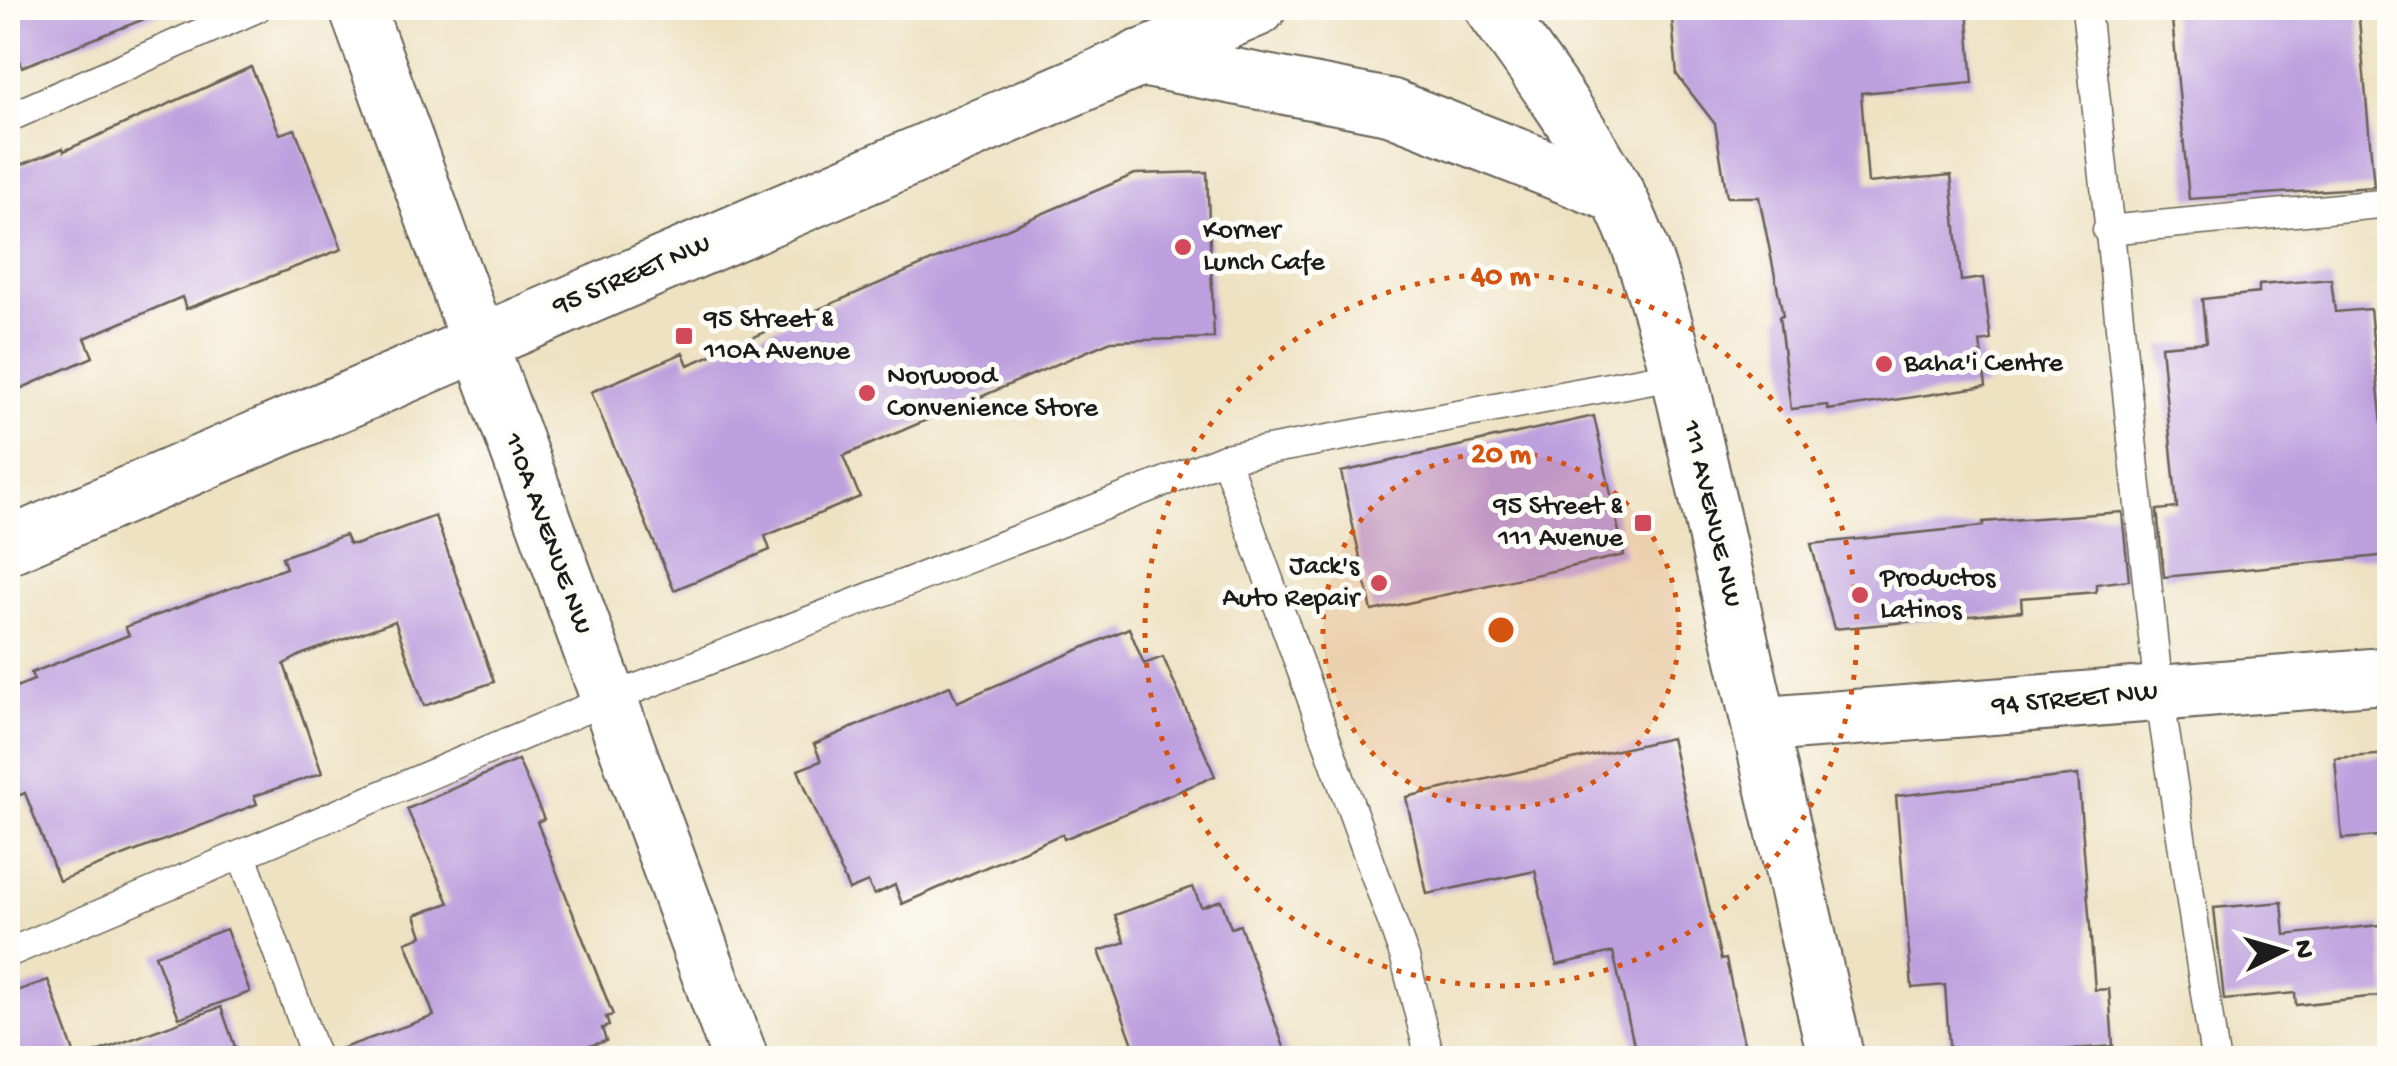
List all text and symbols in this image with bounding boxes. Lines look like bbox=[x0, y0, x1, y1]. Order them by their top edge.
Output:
place label: Korner Lunch Cafe bbox=[1203, 215, 1325, 280]
street label: 95 STREET NW bbox=[547, 228, 716, 324]
marker: Korner Lunch Cafe bbox=[1172, 236, 1194, 258]
text: 40 m bbox=[1470, 261, 1532, 296]
place label: 95 Street & 110A Avenue bbox=[703, 304, 850, 369]
marker: 95 Street & 110A Avenue bbox=[673, 325, 695, 347]
place label: Baha'i Centre bbox=[1903, 348, 2064, 381]
marker: Baha'i Centre bbox=[1873, 353, 1895, 375]
place label: Norwood Convenience Store bbox=[887, 361, 1098, 426]
marker: Norwood Convenience Store bbox=[856, 382, 878, 404]
street label: 111 AVENUE NW bbox=[1673, 416, 1749, 611]
street label: 110A AVENUE NW bbox=[495, 428, 599, 639]
text: 20 m bbox=[1471, 439, 1532, 474]
place label: 95 Street & 111 Avenue bbox=[1492, 491, 1624, 556]
marker: 95 Street & 111 Avenue bbox=[1632, 512, 1654, 534]
place label: Jack's Auto Repair bbox=[1222, 551, 1361, 616]
place label: Productos Latinos bbox=[1879, 563, 1996, 628]
marker: Jack's Auto Repair bbox=[1368, 572, 1390, 594]
marker: Productos Latinos bbox=[1849, 584, 1871, 606]
centre of rings bbox=[1483, 612, 1519, 648]
street label: 94 STREET NW bbox=[1990, 676, 2159, 724]
north arrow bbox=[2232, 901, 2332, 1001]
text: N bbox=[2285, 939, 2320, 960]

